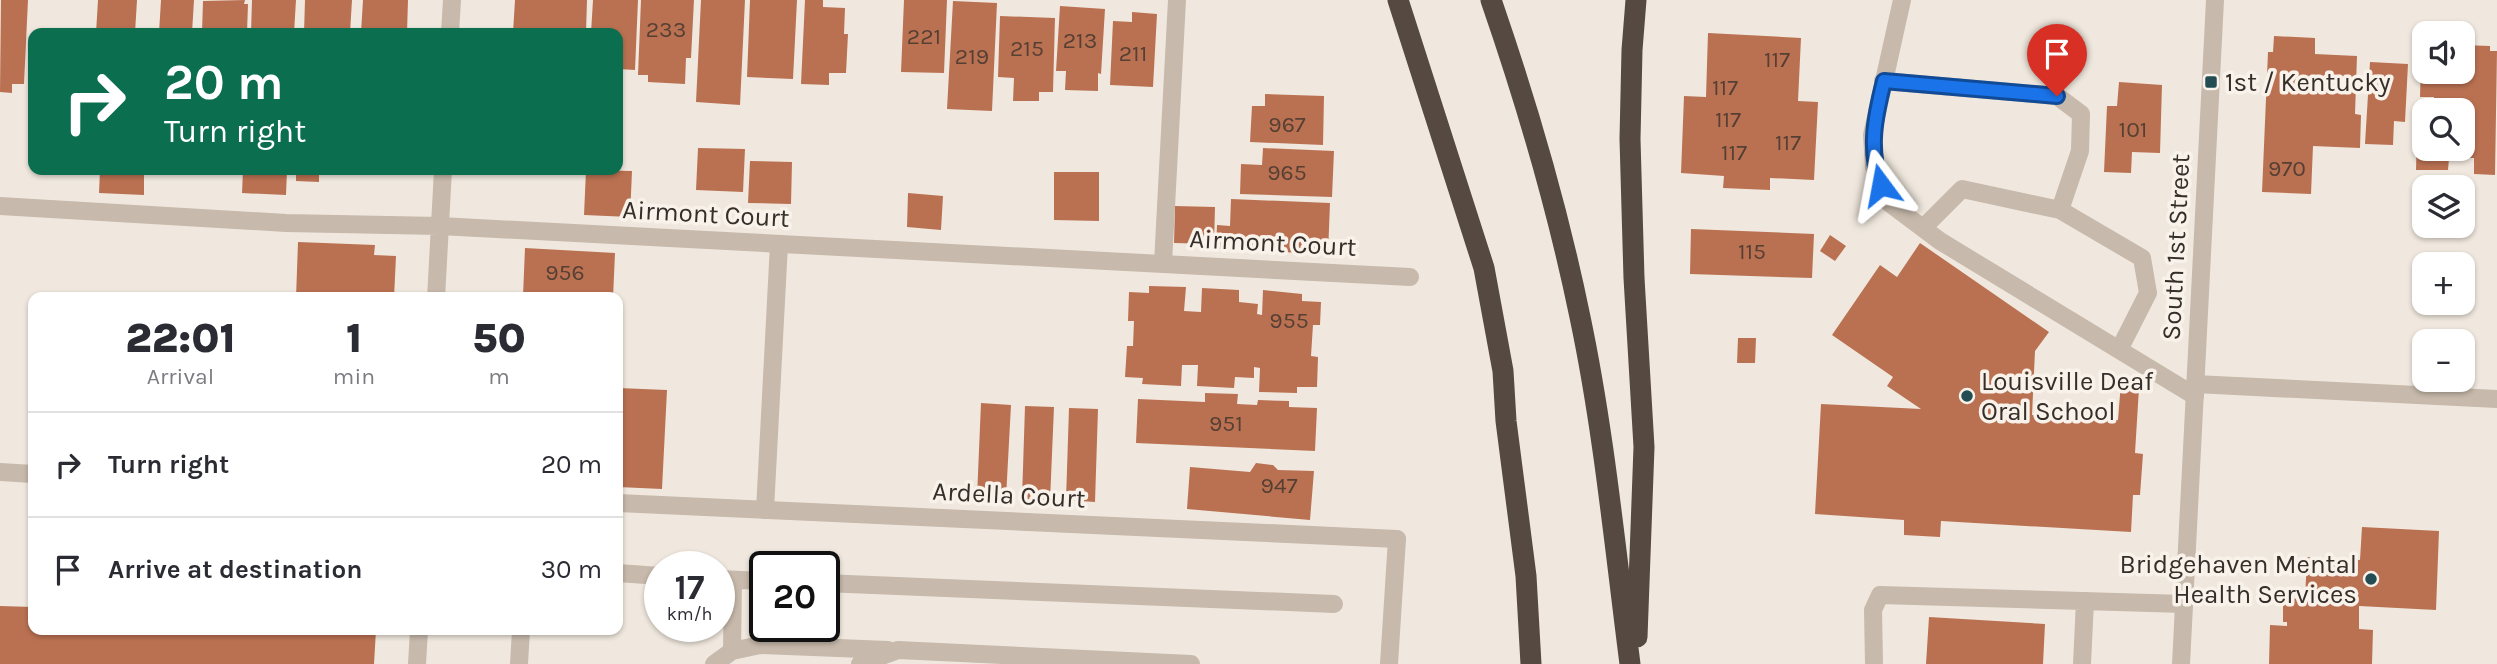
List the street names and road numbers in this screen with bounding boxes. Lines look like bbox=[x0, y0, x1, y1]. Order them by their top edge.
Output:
street label: South 1st Street bbox=[2156, 153, 2196, 341]
street label: Airmont Court bbox=[622, 194, 791, 234]
street label: Airmont Court bbox=[1189, 223, 1358, 263]
street label: Ardella Court bbox=[932, 476, 1087, 514]

